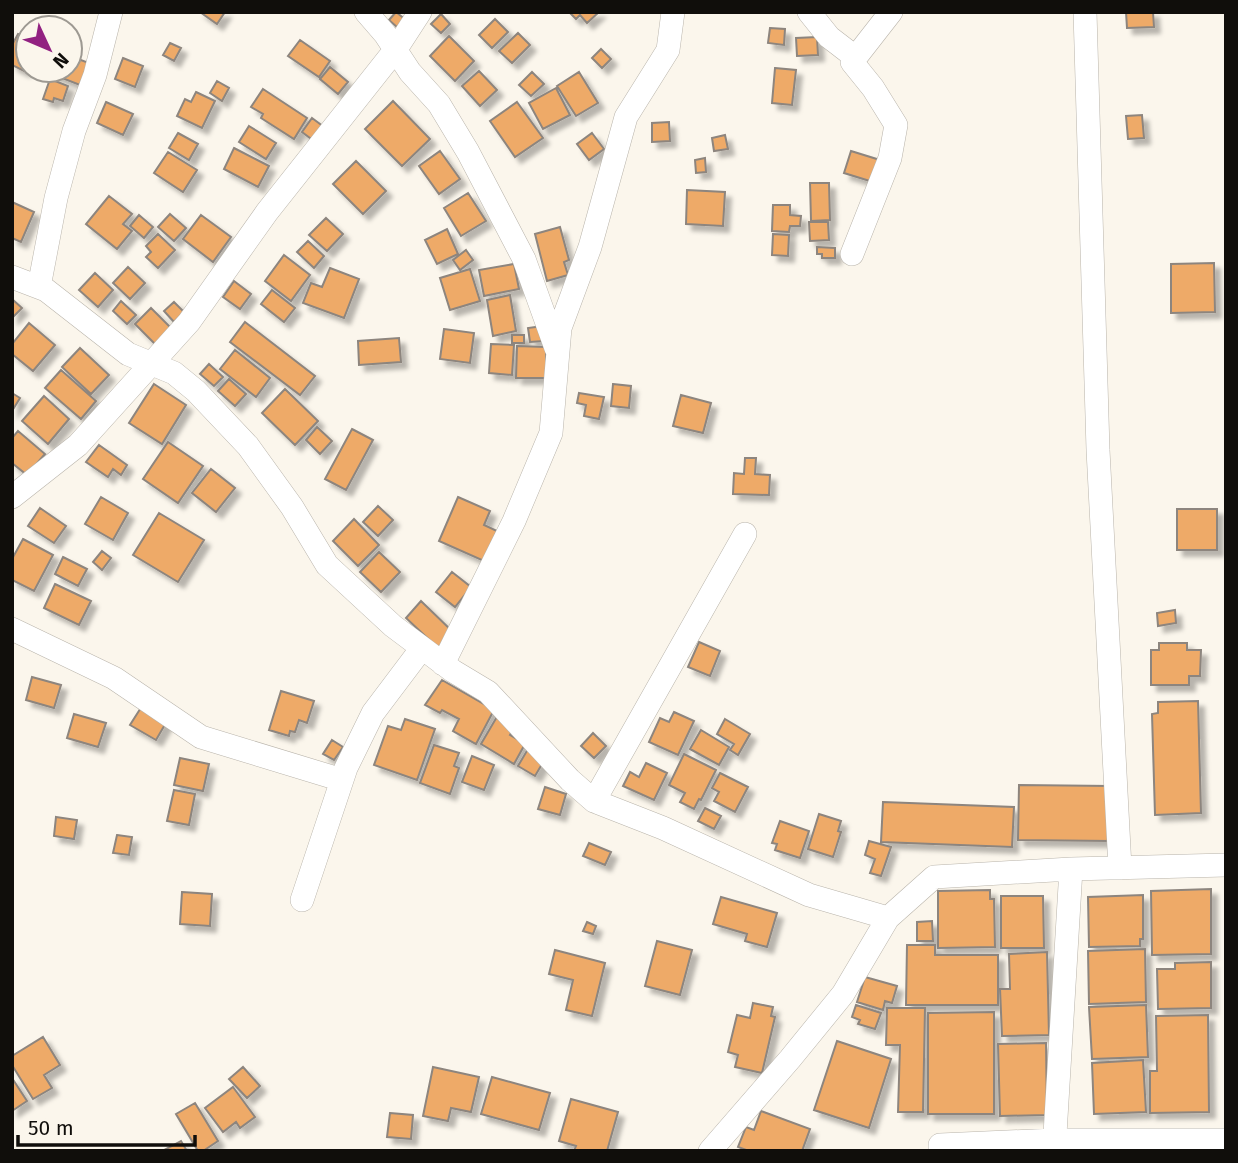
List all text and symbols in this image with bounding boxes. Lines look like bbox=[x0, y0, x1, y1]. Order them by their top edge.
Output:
north arrow bbox=[14, 14, 84, 84]
text: N bbox=[48, 48, 74, 73]
scale bar bbox=[18, 1104, 194, 1148]
text: 50 m bbox=[28, 1115, 74, 1141]

